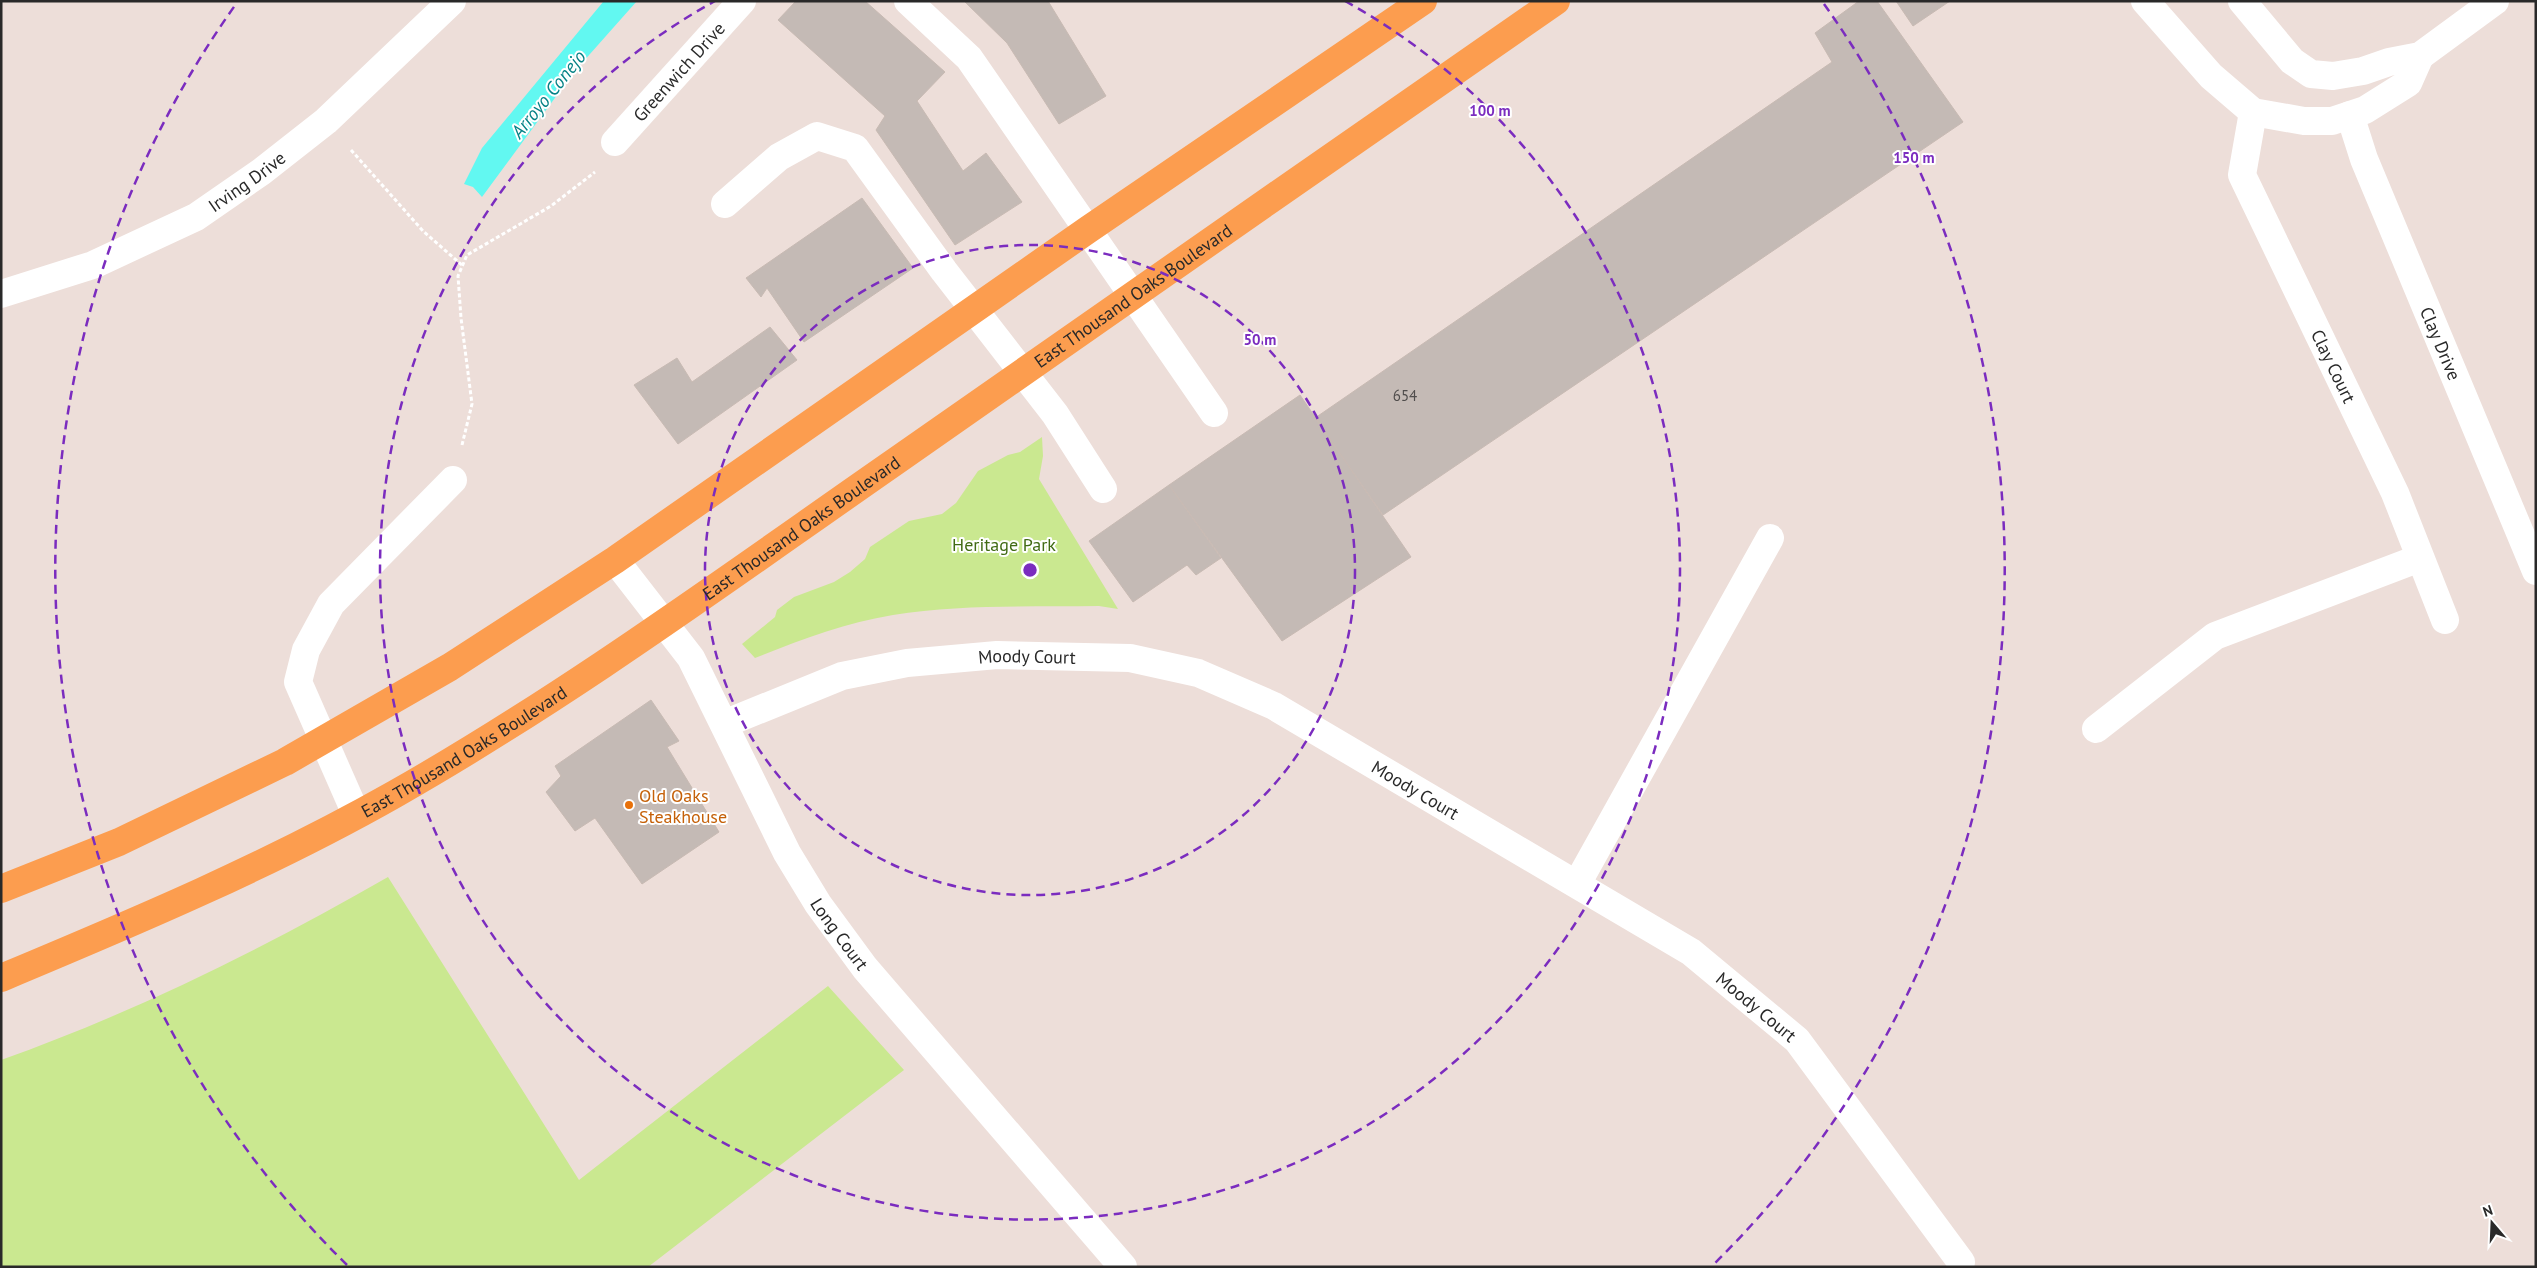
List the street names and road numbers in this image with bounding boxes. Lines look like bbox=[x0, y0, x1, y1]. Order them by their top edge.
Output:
street label: Greenwich Drive bbox=[628, 17, 729, 126]
street label: Irving Drive bbox=[204, 146, 290, 217]
street label: East Thousand Oaks Boulevard bbox=[1029, 218, 1236, 372]
street label: Clay Drive bbox=[2415, 303, 2467, 384]
street label: Clay Court bbox=[2306, 326, 2361, 407]
street label: East Thousand Oaks Boulevard bbox=[698, 450, 904, 605]
street label: Moody Court bbox=[977, 643, 1076, 668]
street label: East Thousand Oaks Boulevard bbox=[357, 680, 571, 822]
street label: Moody Court bbox=[1368, 755, 1464, 824]
street label: Long Court bbox=[806, 894, 874, 974]
street label: Moody Court bbox=[1712, 966, 1802, 1047]

